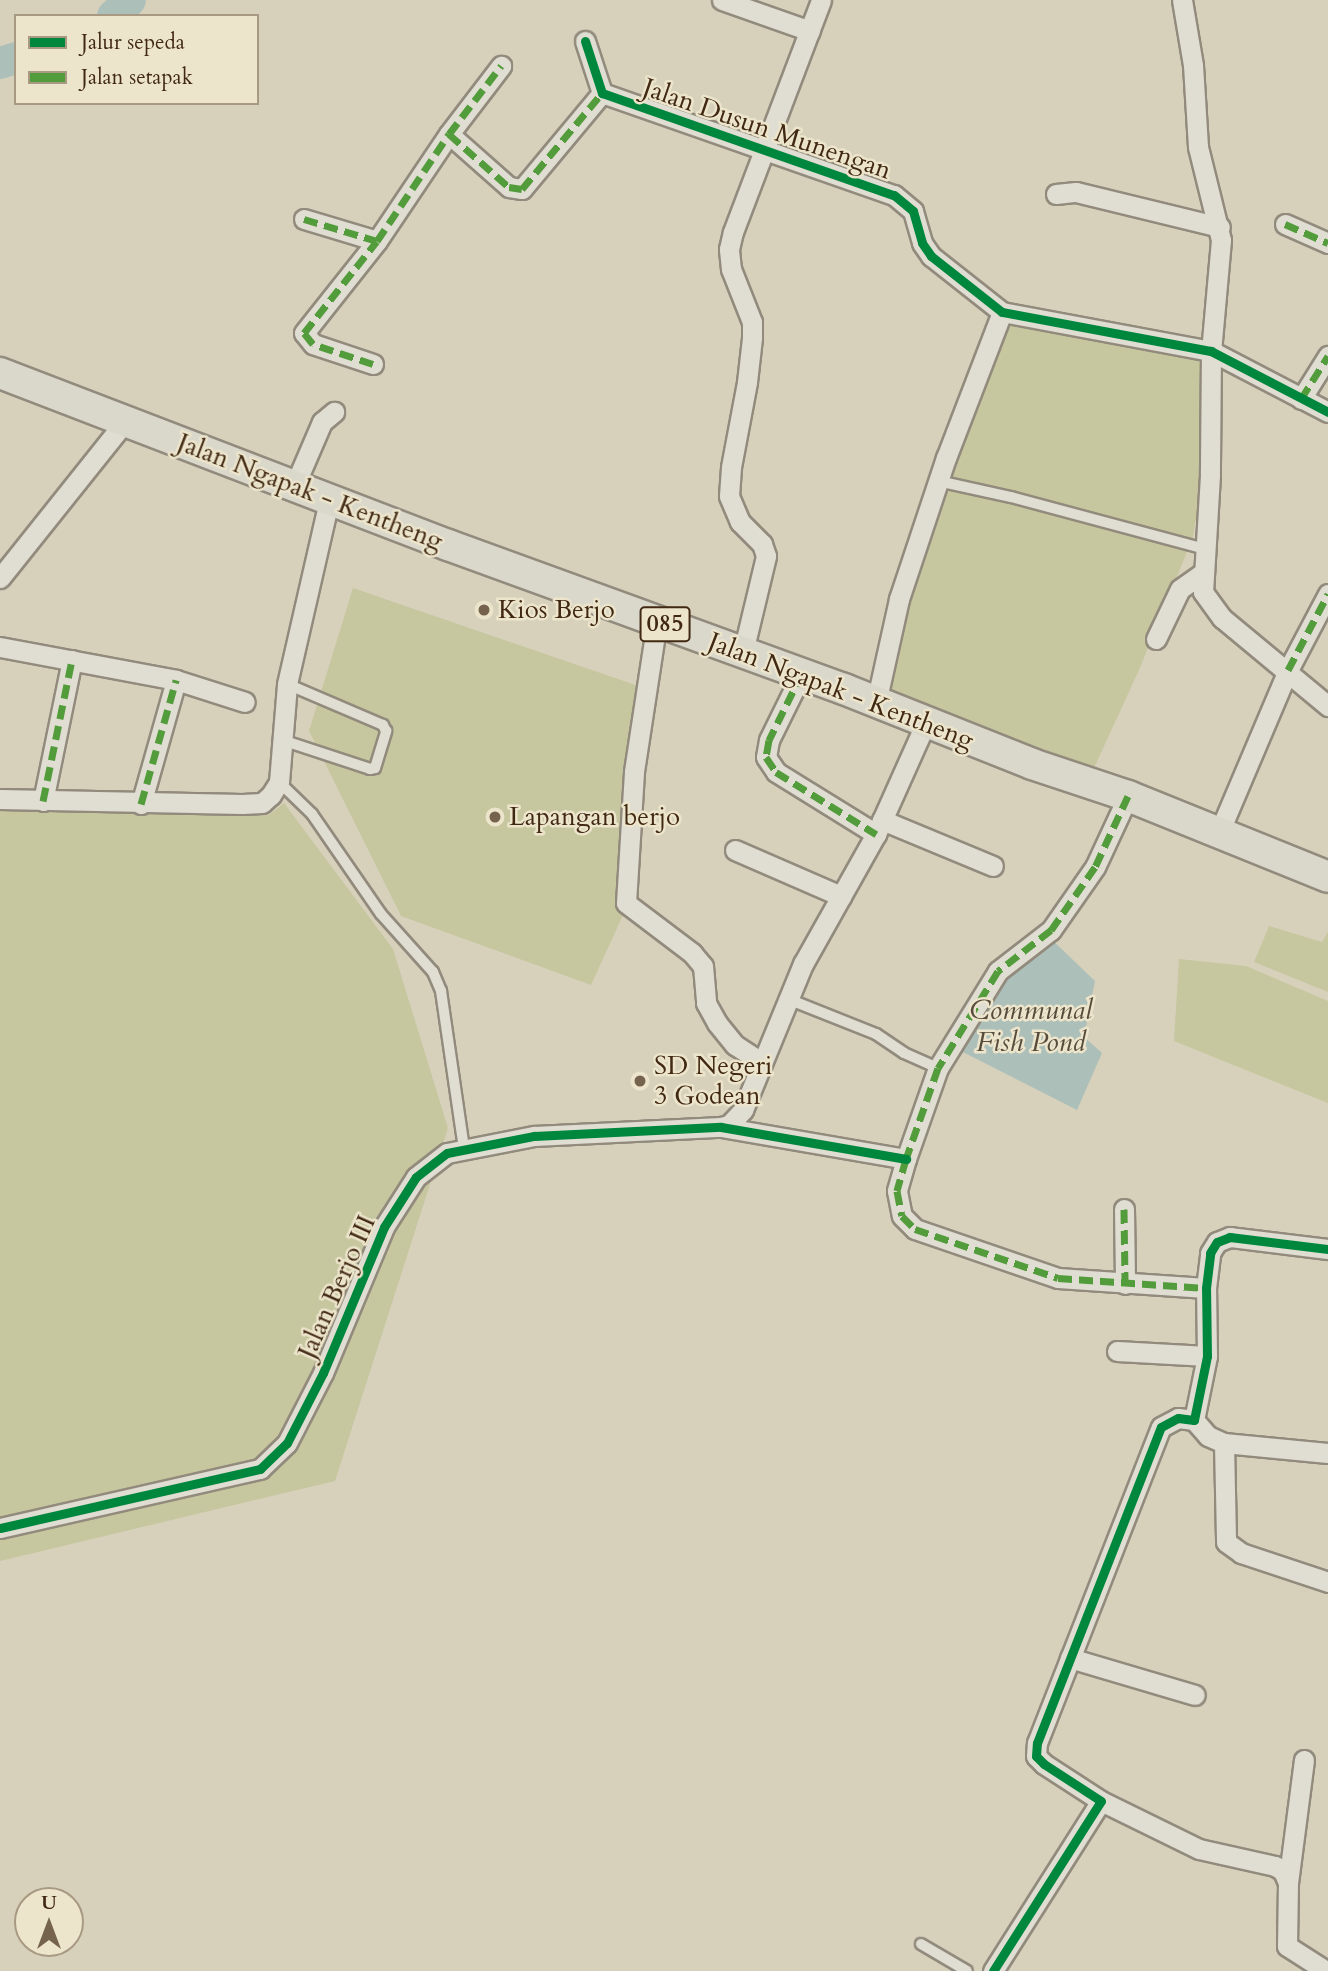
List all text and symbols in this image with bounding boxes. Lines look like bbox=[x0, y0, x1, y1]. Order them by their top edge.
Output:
legend bbox=[14, 14, 259, 105]
text: Jalur sepeda bbox=[81, 28, 185, 57]
text: Jalan setapak bbox=[81, 63, 193, 92]
street label: Jalan Dusun Munengan bbox=[639, 72, 895, 186]
street label: Jalan Ngapak - Kentheng bbox=[173, 427, 447, 557]
place label: Kios Berjo bbox=[498, 594, 615, 626]
marker: Kios Berjo bbox=[476, 602, 492, 618]
road number: 085 bbox=[639, 604, 691, 644]
street label: Jalan Ngapak - Kentheng bbox=[704, 626, 978, 756]
place label: Lapangan berjo bbox=[509, 801, 680, 833]
marker: Lapangan berjo bbox=[487, 809, 503, 825]
water label: Communal Fish Pond bbox=[969, 993, 1093, 1059]
place label: SD Negeri 3 Godean bbox=[654, 1050, 772, 1112]
marker: SD Negeri 3 Godean bbox=[632, 1073, 648, 1089]
street label: Jalan Berjo III bbox=[292, 1211, 382, 1363]
north arrow bbox=[14, 1887, 84, 1957]
text: U bbox=[41, 1890, 57, 1916]

